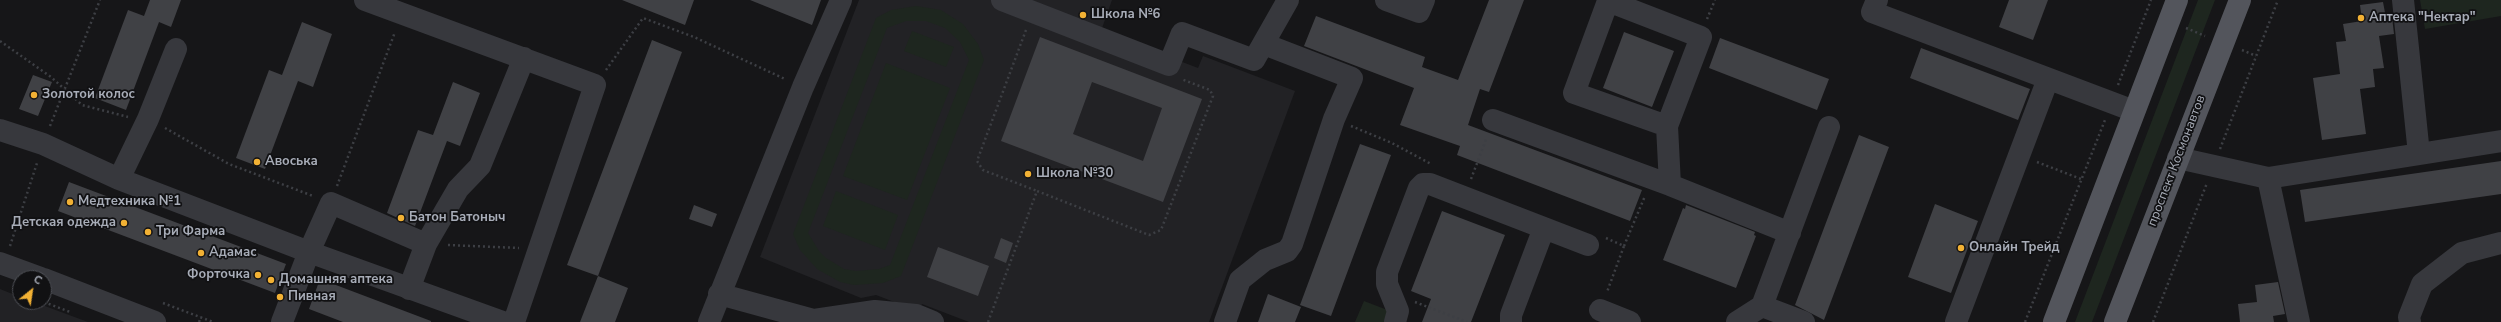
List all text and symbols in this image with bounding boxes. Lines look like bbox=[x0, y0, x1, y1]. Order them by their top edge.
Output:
place label: Школа №6 bbox=[1091, 7, 1160, 23]
marker: Школа №6 bbox=[1078, 10, 1088, 20]
place label: Аптека "Нектар" bbox=[2369, 10, 2476, 26]
marker: Аптека "Нектар" bbox=[2356, 13, 2366, 23]
place label: Золотой колос bbox=[42, 87, 135, 103]
marker: Золотой колос bbox=[29, 90, 39, 100]
street label: проспект Космонавтов bbox=[2145, 93, 2209, 229]
place label: Авоська bbox=[265, 154, 318, 170]
marker: Авоська bbox=[252, 157, 262, 167]
place label: Школа №30 bbox=[1036, 166, 1113, 182]
marker: Школа №30 bbox=[1023, 169, 1033, 179]
place label: Медтехника №1 bbox=[78, 194, 181, 210]
marker: Медтехника №1 bbox=[65, 197, 75, 207]
place label: Батон Батоныч bbox=[409, 210, 505, 226]
marker: Батон Батоныч bbox=[396, 213, 406, 223]
place label: Детская одежда bbox=[12, 215, 116, 231]
marker: Детская одежда bbox=[119, 218, 129, 228]
place label: Три Фарма bbox=[156, 224, 225, 240]
marker: Три Фарма bbox=[143, 227, 153, 237]
place label: Онлайн Трейд bbox=[1969, 240, 2060, 256]
marker: Онлайн Трейд bbox=[1956, 243, 1966, 253]
place label: Адамас bbox=[209, 245, 257, 261]
marker: Адамас bbox=[196, 248, 206, 258]
place label: Форточка bbox=[187, 267, 250, 283]
north arrow bbox=[12, 270, 52, 310]
marker: Форточка bbox=[253, 270, 263, 280]
text: С bbox=[31, 272, 45, 288]
place label: Домашняя аптека bbox=[279, 272, 393, 288]
marker: Домашняя аптека bbox=[266, 275, 276, 285]
place label: Пивная bbox=[288, 289, 336, 305]
marker: Пивная bbox=[275, 292, 285, 302]

